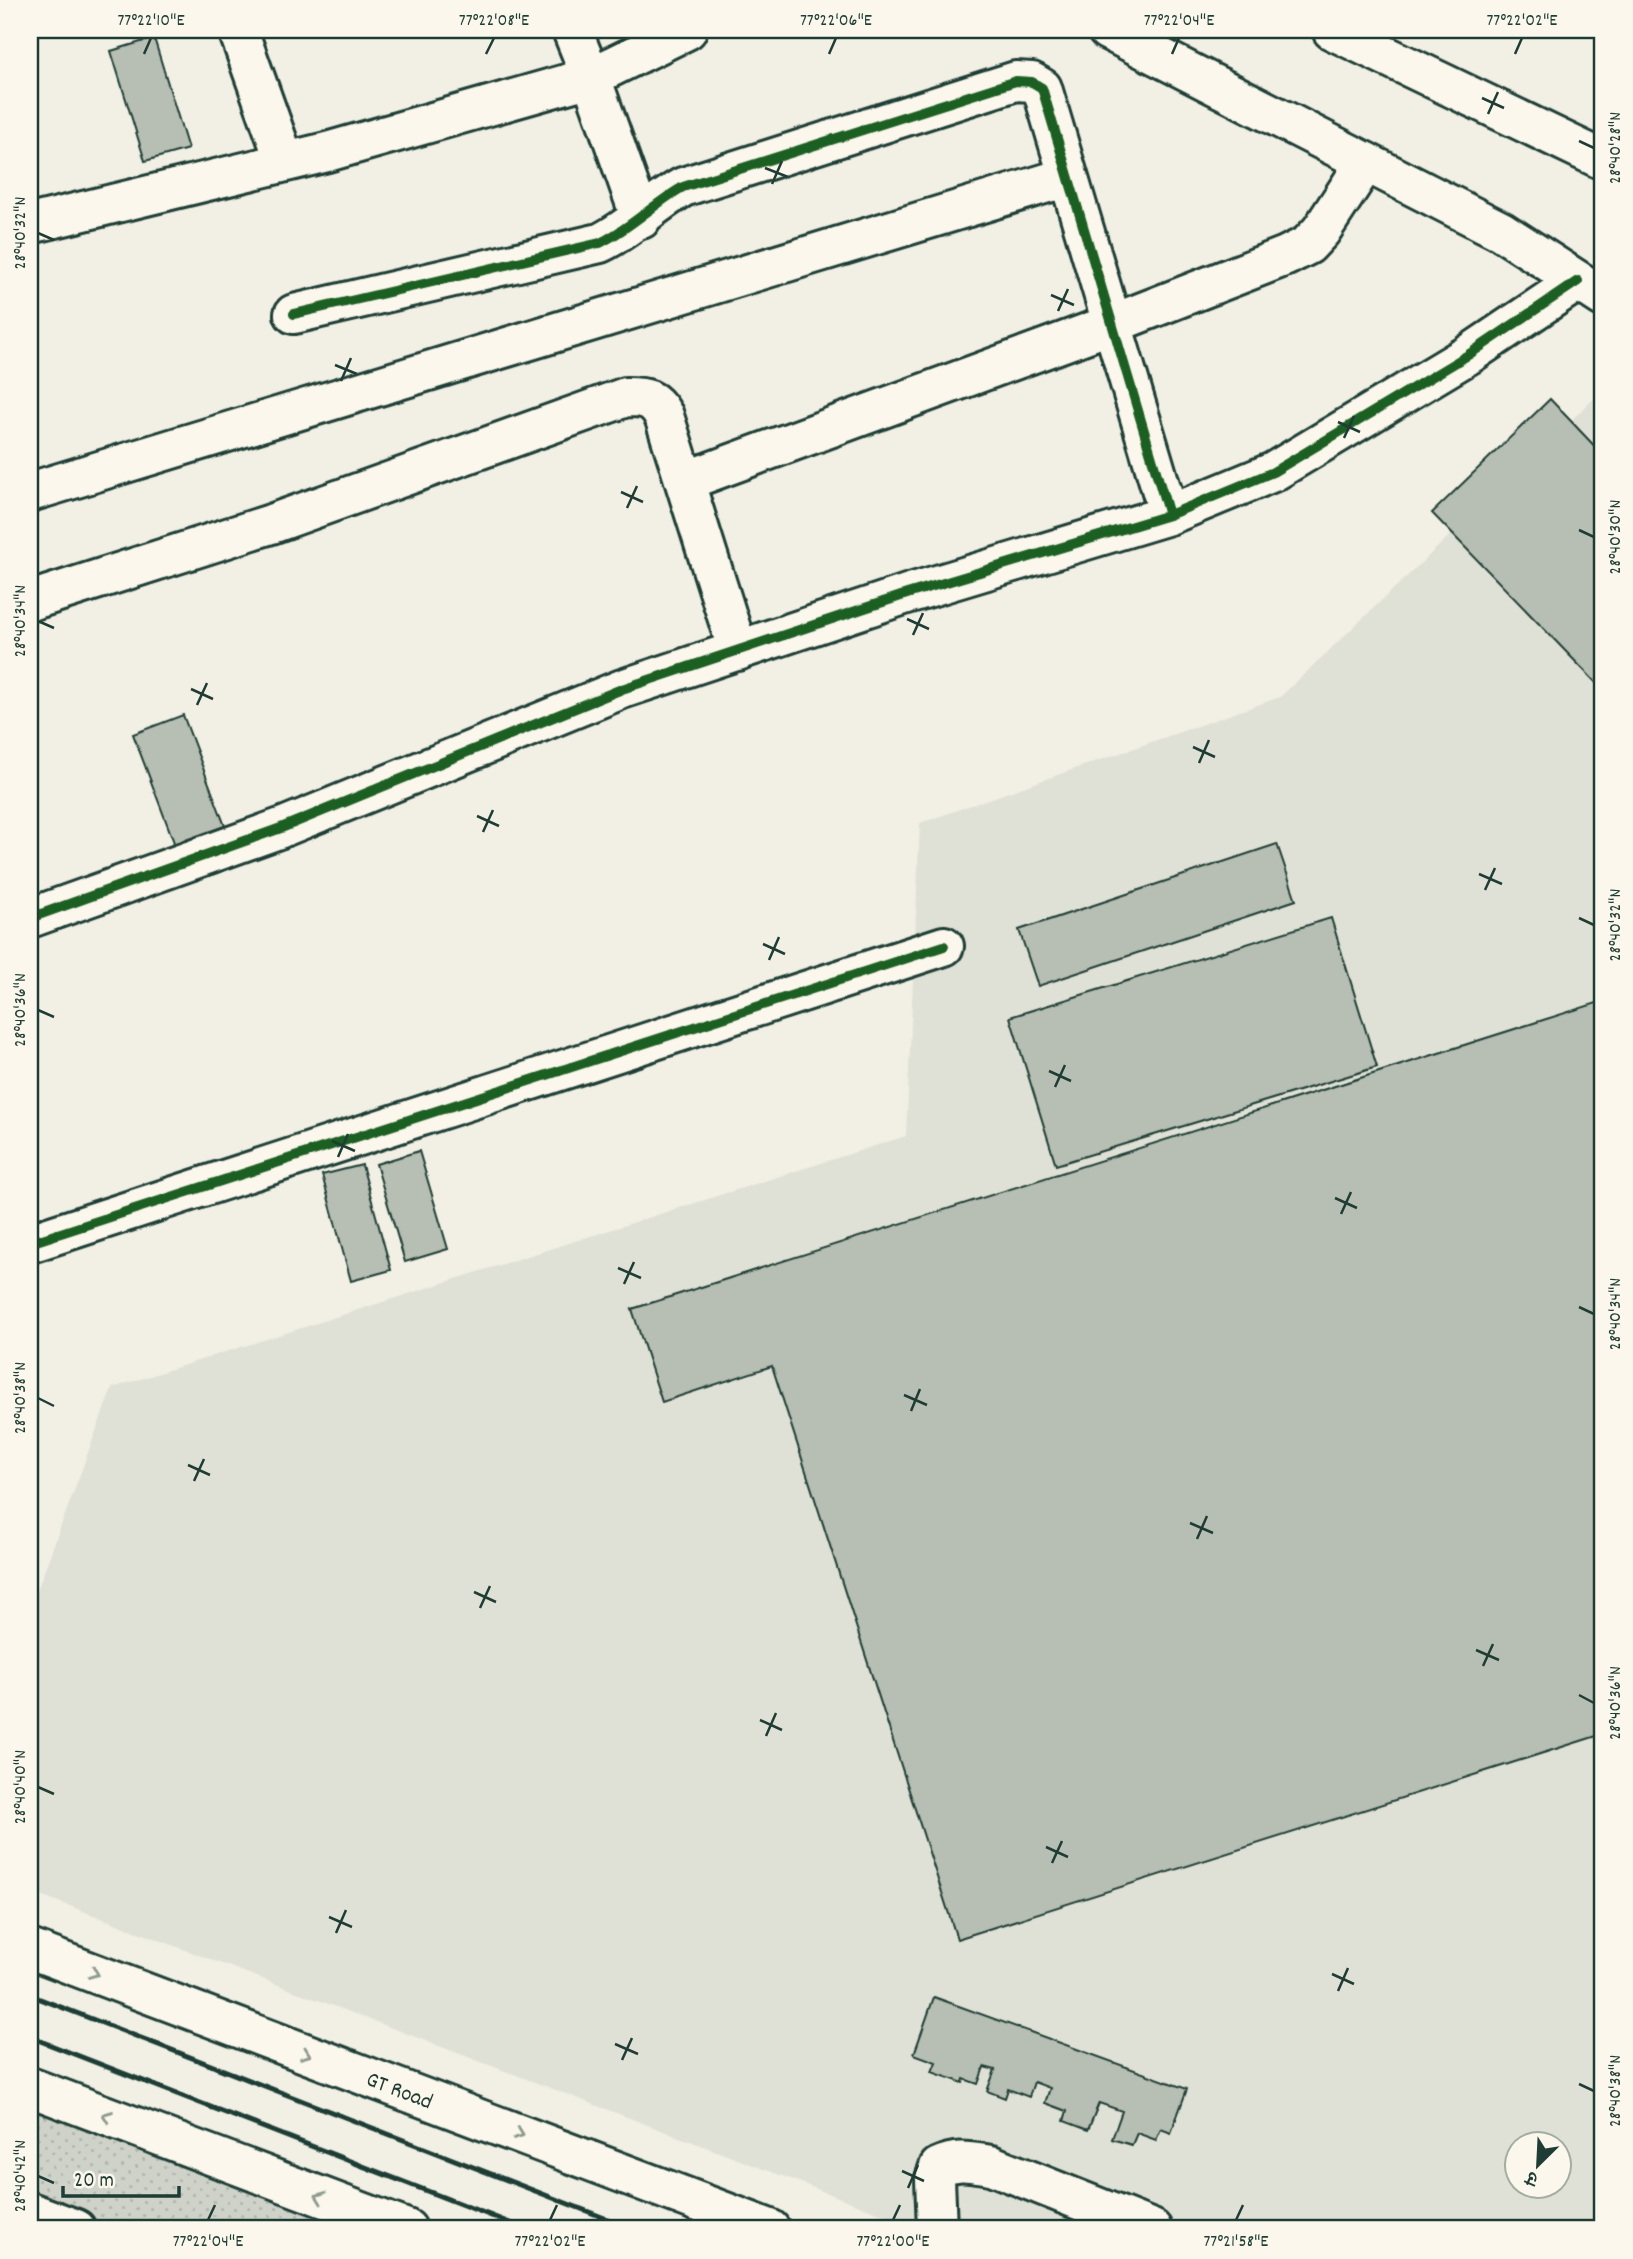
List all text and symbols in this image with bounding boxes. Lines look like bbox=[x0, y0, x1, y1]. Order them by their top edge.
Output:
text: 77°22'10"E bbox=[117, 9, 185, 34]
text: 77°22'08"E bbox=[459, 9, 529, 34]
text: 77°22'06"E bbox=[800, 9, 872, 34]
text: 77°22'04"E bbox=[1144, 9, 1214, 34]
text: 77°22'02"E bbox=[1486, 9, 1558, 34]
text: 28°40'28"N bbox=[1604, 112, 1629, 184]
text: 28°40'32"N bbox=[9, 197, 34, 269]
text: 28°40'30"N bbox=[1604, 500, 1629, 574]
text: 28°40'34"N bbox=[9, 585, 34, 657]
text: 28°40'32"N bbox=[1604, 889, 1629, 961]
text: 28°40'36"N bbox=[9, 973, 34, 1047]
text: 28°40'34"N bbox=[1604, 1278, 1629, 1350]
text: 28°40'38"N bbox=[9, 1362, 34, 1434]
text: 28°40'36"N bbox=[1604, 1666, 1629, 1740]
text: 28°40'40"N bbox=[9, 1750, 34, 1824]
one-way arrow bbox=[87, 1965, 99, 1979]
one-way arrow bbox=[300, 2045, 312, 2059]
text: 28°40'38"N bbox=[1604, 2055, 1629, 2127]
street label: GT Road bbox=[361, 2064, 437, 2120]
one-way arrow bbox=[102, 2111, 114, 2125]
one-way arrow bbox=[513, 2126, 525, 2140]
north arrow bbox=[1504, 2130, 1574, 2200]
text: 28°40'42"N bbox=[9, 2140, 34, 2212]
scale bar bbox=[63, 2154, 178, 2198]
text: उ bbox=[1521, 2162, 1544, 2192]
text: 20 m bbox=[74, 2167, 114, 2197]
one-way arrow bbox=[315, 2191, 327, 2205]
text: 77°22'04"E bbox=[173, 2230, 243, 2255]
text: 77°22'02"E bbox=[514, 2230, 586, 2255]
text: 77°22'00"E bbox=[856, 2230, 930, 2255]
text: 77°21'58"E bbox=[1203, 2230, 1269, 2255]

